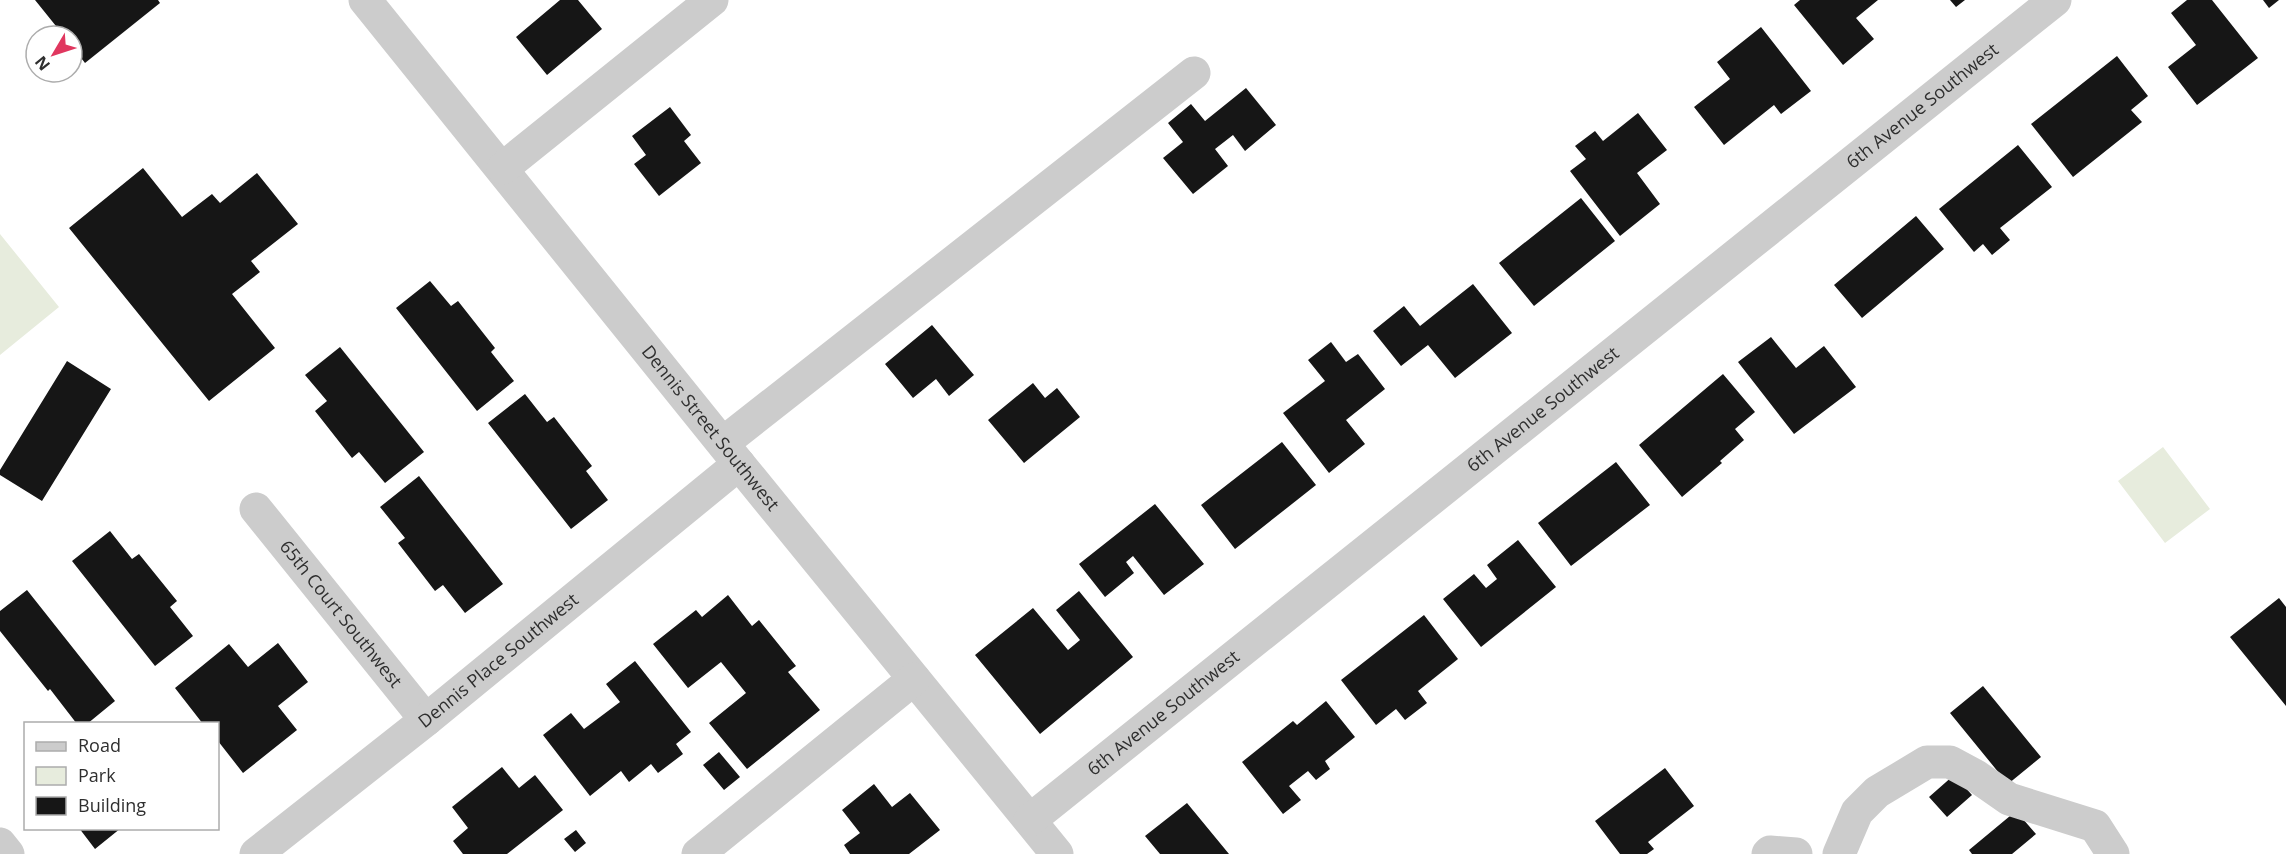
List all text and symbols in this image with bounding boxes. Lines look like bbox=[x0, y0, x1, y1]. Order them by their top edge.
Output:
north arrow bbox=[24, 24, 84, 84]
street label: 6th Avenue Southwest bbox=[1841, 37, 2003, 173]
text: N bbox=[30, 51, 55, 75]
street label: Dennis Street Southwest bbox=[637, 340, 785, 515]
street label: 6th Avenue Southwest bbox=[1461, 341, 1623, 477]
street label: 65th Court Southwest bbox=[275, 535, 408, 692]
street label: Dennis Place Southwest bbox=[413, 587, 583, 733]
street label: 6th Avenue Southwest bbox=[1082, 644, 1244, 781]
legend bbox=[24, 722, 219, 830]
text: Road bbox=[78, 733, 121, 757]
text: Park bbox=[78, 763, 116, 787]
text: Building bbox=[78, 793, 146, 817]

